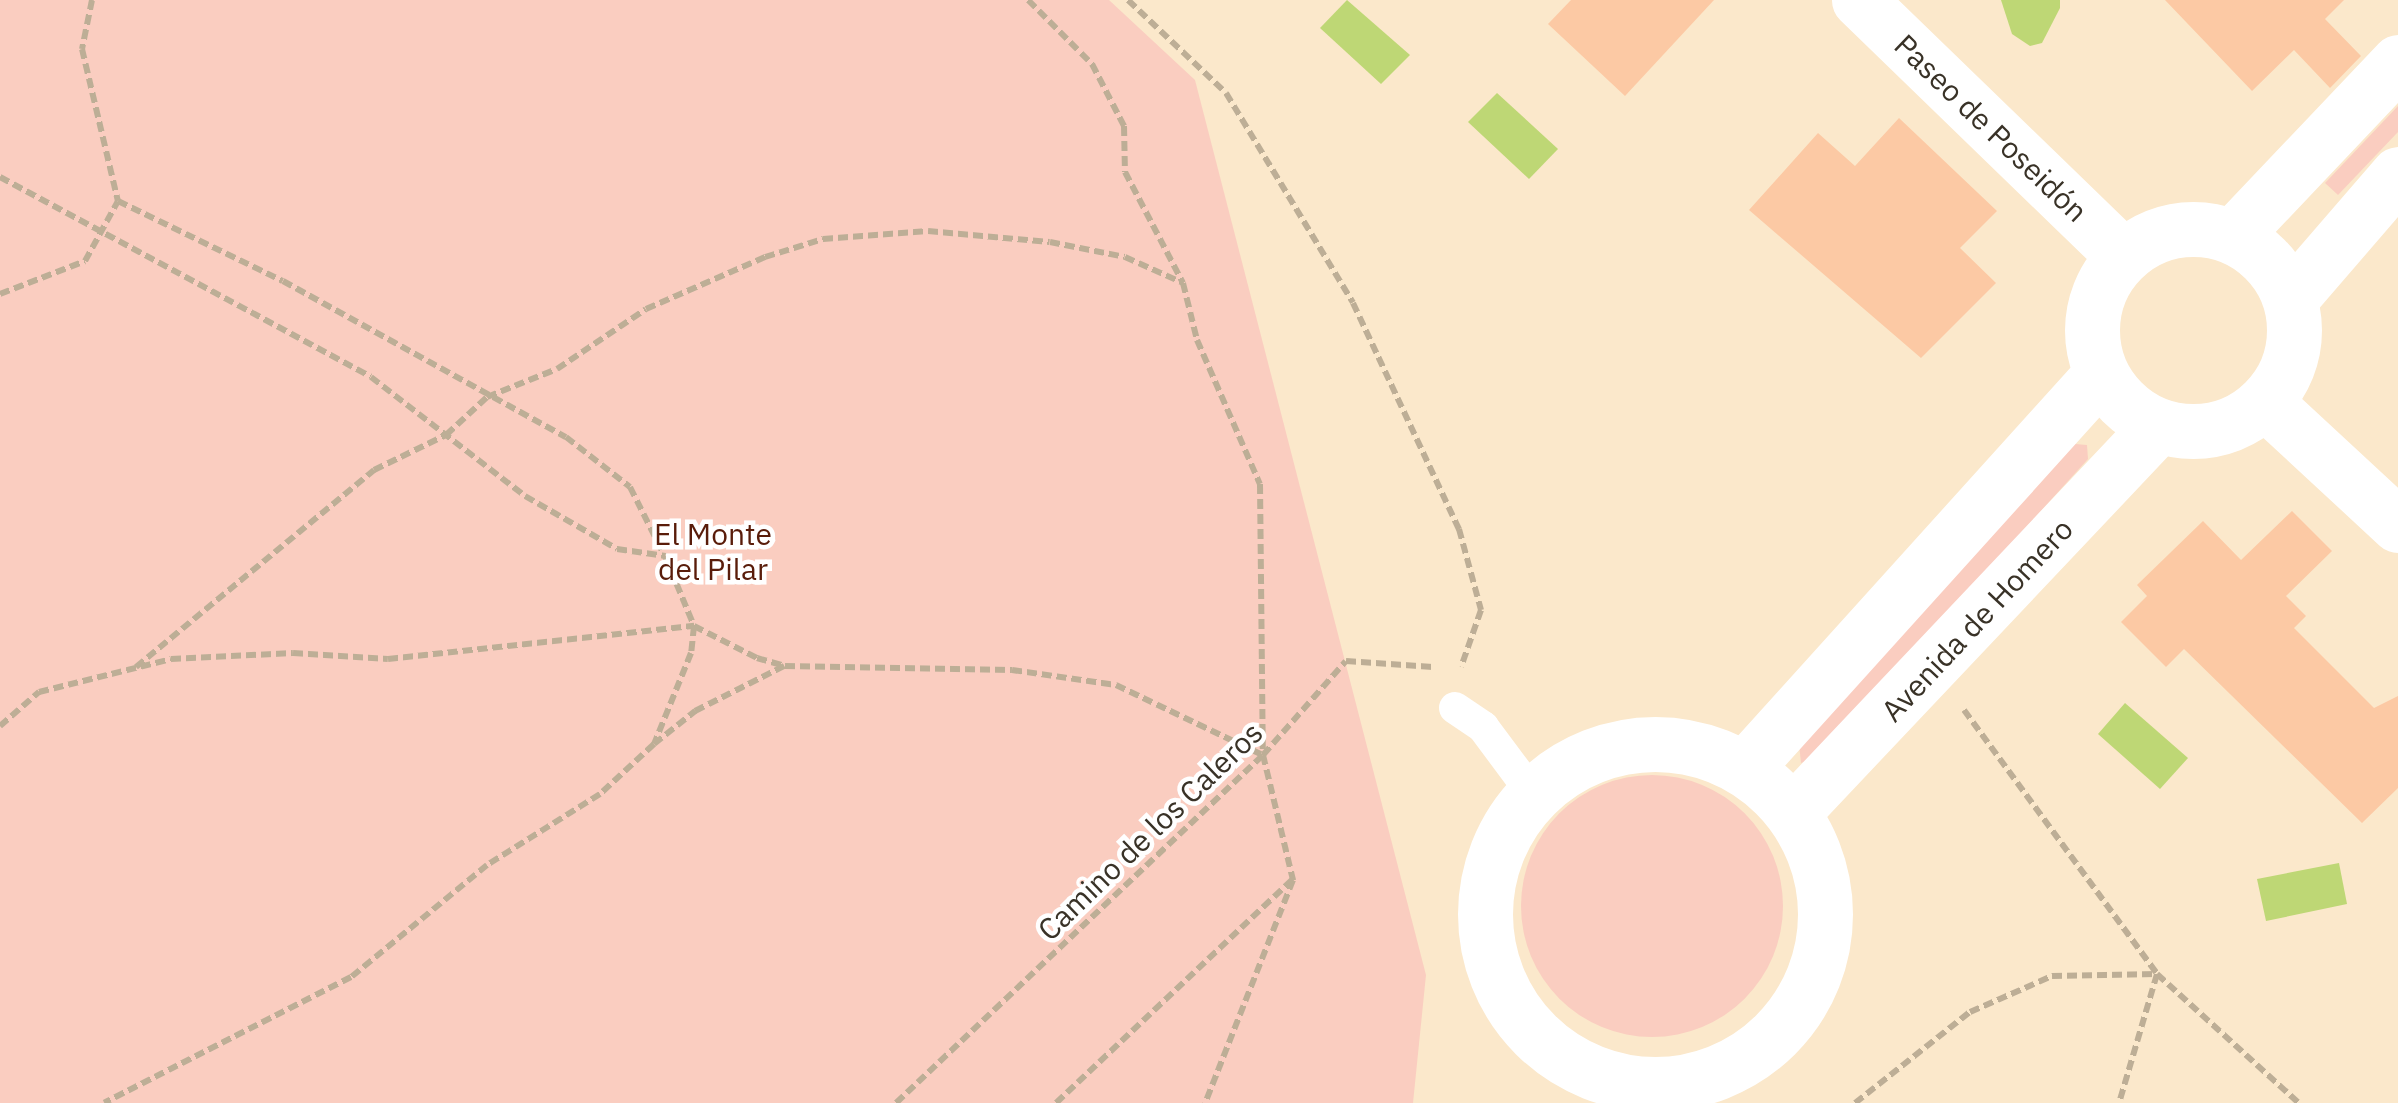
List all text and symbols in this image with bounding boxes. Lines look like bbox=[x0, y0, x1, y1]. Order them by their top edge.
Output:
street label: Paseo de Poseidón bbox=[1887, 27, 2095, 229]
street label: Avenida de Homero bbox=[1874, 511, 2080, 729]
park label: El Monte del Pilar bbox=[654, 516, 772, 586]
street label: Camino de los Caleros bbox=[1030, 714, 1270, 948]

